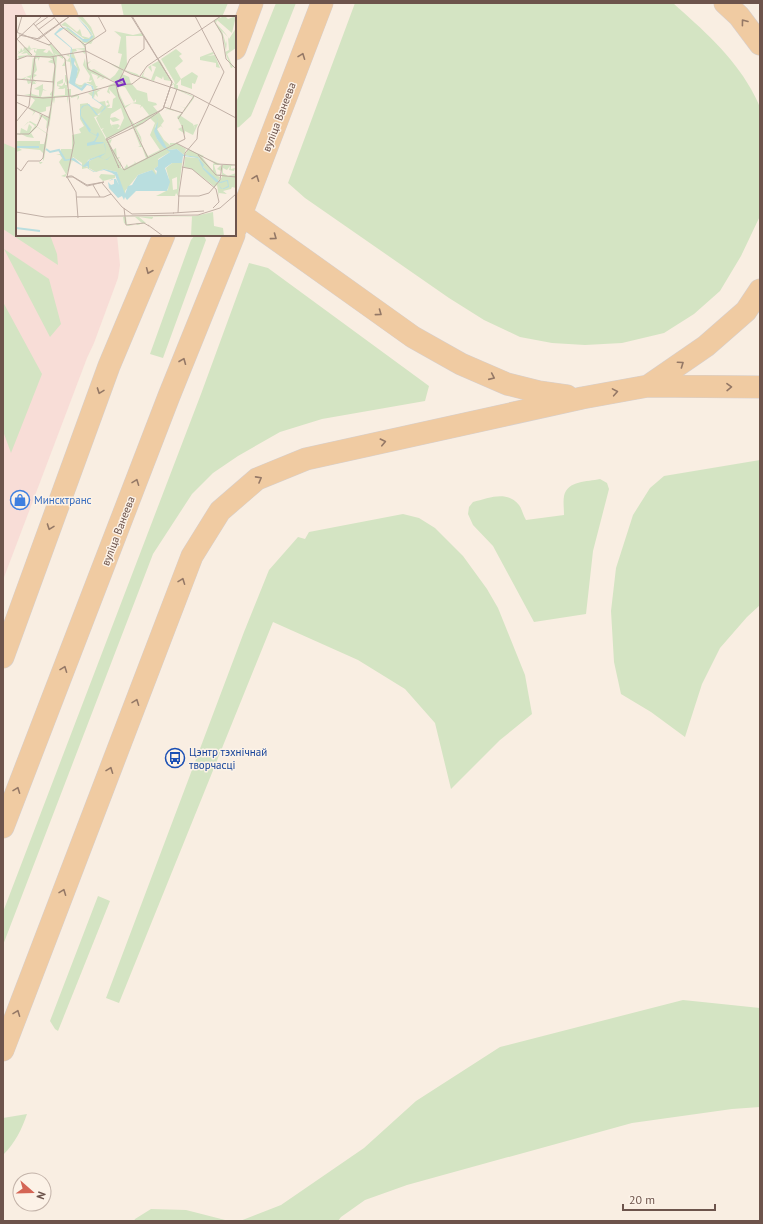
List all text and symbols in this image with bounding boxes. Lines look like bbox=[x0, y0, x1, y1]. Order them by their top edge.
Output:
inset map bbox=[16, 16, 236, 236]
one-way arrow bbox=[742, 20, 749, 27]
one-way arrow bbox=[298, 53, 306, 60]
street label: вуліца Ванеева bbox=[259, 80, 299, 154]
one-way arrow bbox=[251, 174, 259, 181]
one-way arrow bbox=[269, 232, 276, 239]
one-way arrow bbox=[145, 267, 153, 274]
one-way arrow bbox=[375, 308, 382, 316]
one-way arrow bbox=[178, 358, 186, 366]
one-way arrow bbox=[676, 362, 683, 369]
one-way arrow bbox=[488, 373, 495, 381]
one-way arrow bbox=[726, 383, 732, 391]
one-way arrow bbox=[96, 388, 104, 395]
one-way arrow bbox=[612, 388, 619, 397]
one-way arrow bbox=[380, 438, 386, 446]
one-way arrow bbox=[255, 476, 262, 483]
one-way arrow bbox=[132, 479, 140, 486]
shop icon: Минсктранс bbox=[9, 489, 31, 511]
place label: Минсктранс bbox=[34, 493, 92, 507]
street label: вуліца Ванеева bbox=[98, 494, 138, 568]
one-way arrow bbox=[47, 523, 55, 530]
one-way arrow bbox=[178, 577, 186, 584]
one-way arrow bbox=[59, 666, 67, 673]
one-way arrow bbox=[131, 698, 139, 705]
place label: Цэнтр тэхнічнай творчасці bbox=[189, 745, 267, 772]
bus stop icon: Цэнтр тэхнічнай творчасці bbox=[164, 747, 186, 769]
one-way arrow bbox=[105, 767, 113, 774]
one-way arrow bbox=[13, 787, 21, 794]
one-way arrow bbox=[59, 888, 67, 895]
one-way arrow bbox=[12, 1010, 20, 1017]
north arrow bbox=[12, 1172, 52, 1212]
scale bar bbox=[623, 1186, 715, 1212]
text: N bbox=[34, 1190, 49, 1201]
text: 20 m bbox=[629, 1192, 655, 1207]

